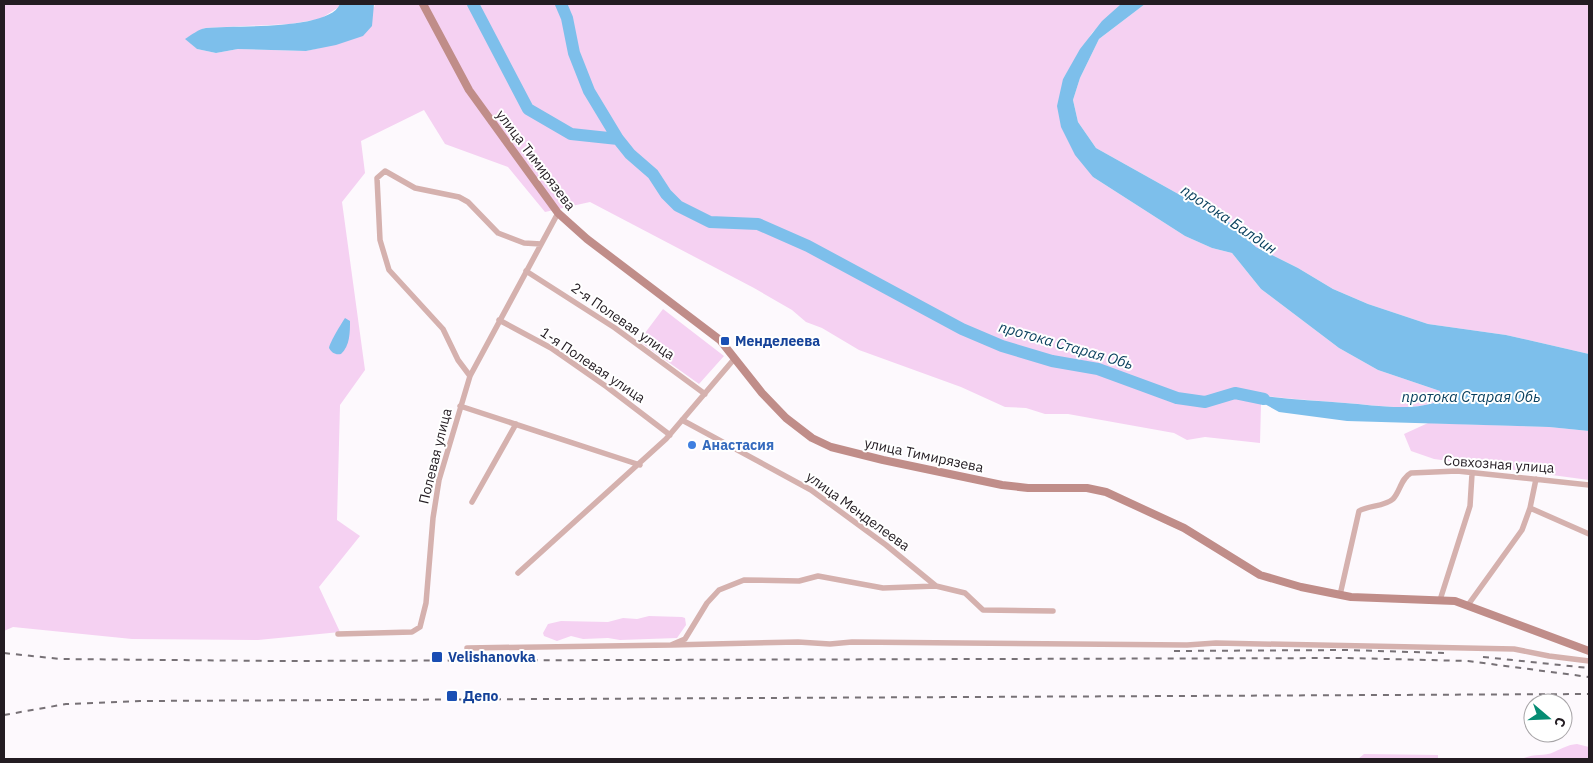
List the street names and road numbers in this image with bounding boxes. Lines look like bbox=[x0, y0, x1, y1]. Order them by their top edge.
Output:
street label: улица Тимирязева bbox=[492, 106, 580, 214]
street label: 2-я Полевая улица bbox=[568, 278, 679, 364]
street label: 1-я Полевая улица bbox=[537, 323, 649, 407]
street label: Полевая улица bbox=[414, 406, 456, 506]
street label: улица Тимирязева bbox=[863, 434, 986, 477]
street label: Совхозная улица bbox=[1443, 451, 1556, 477]
street label: улица Менделеева bbox=[803, 467, 914, 555]

